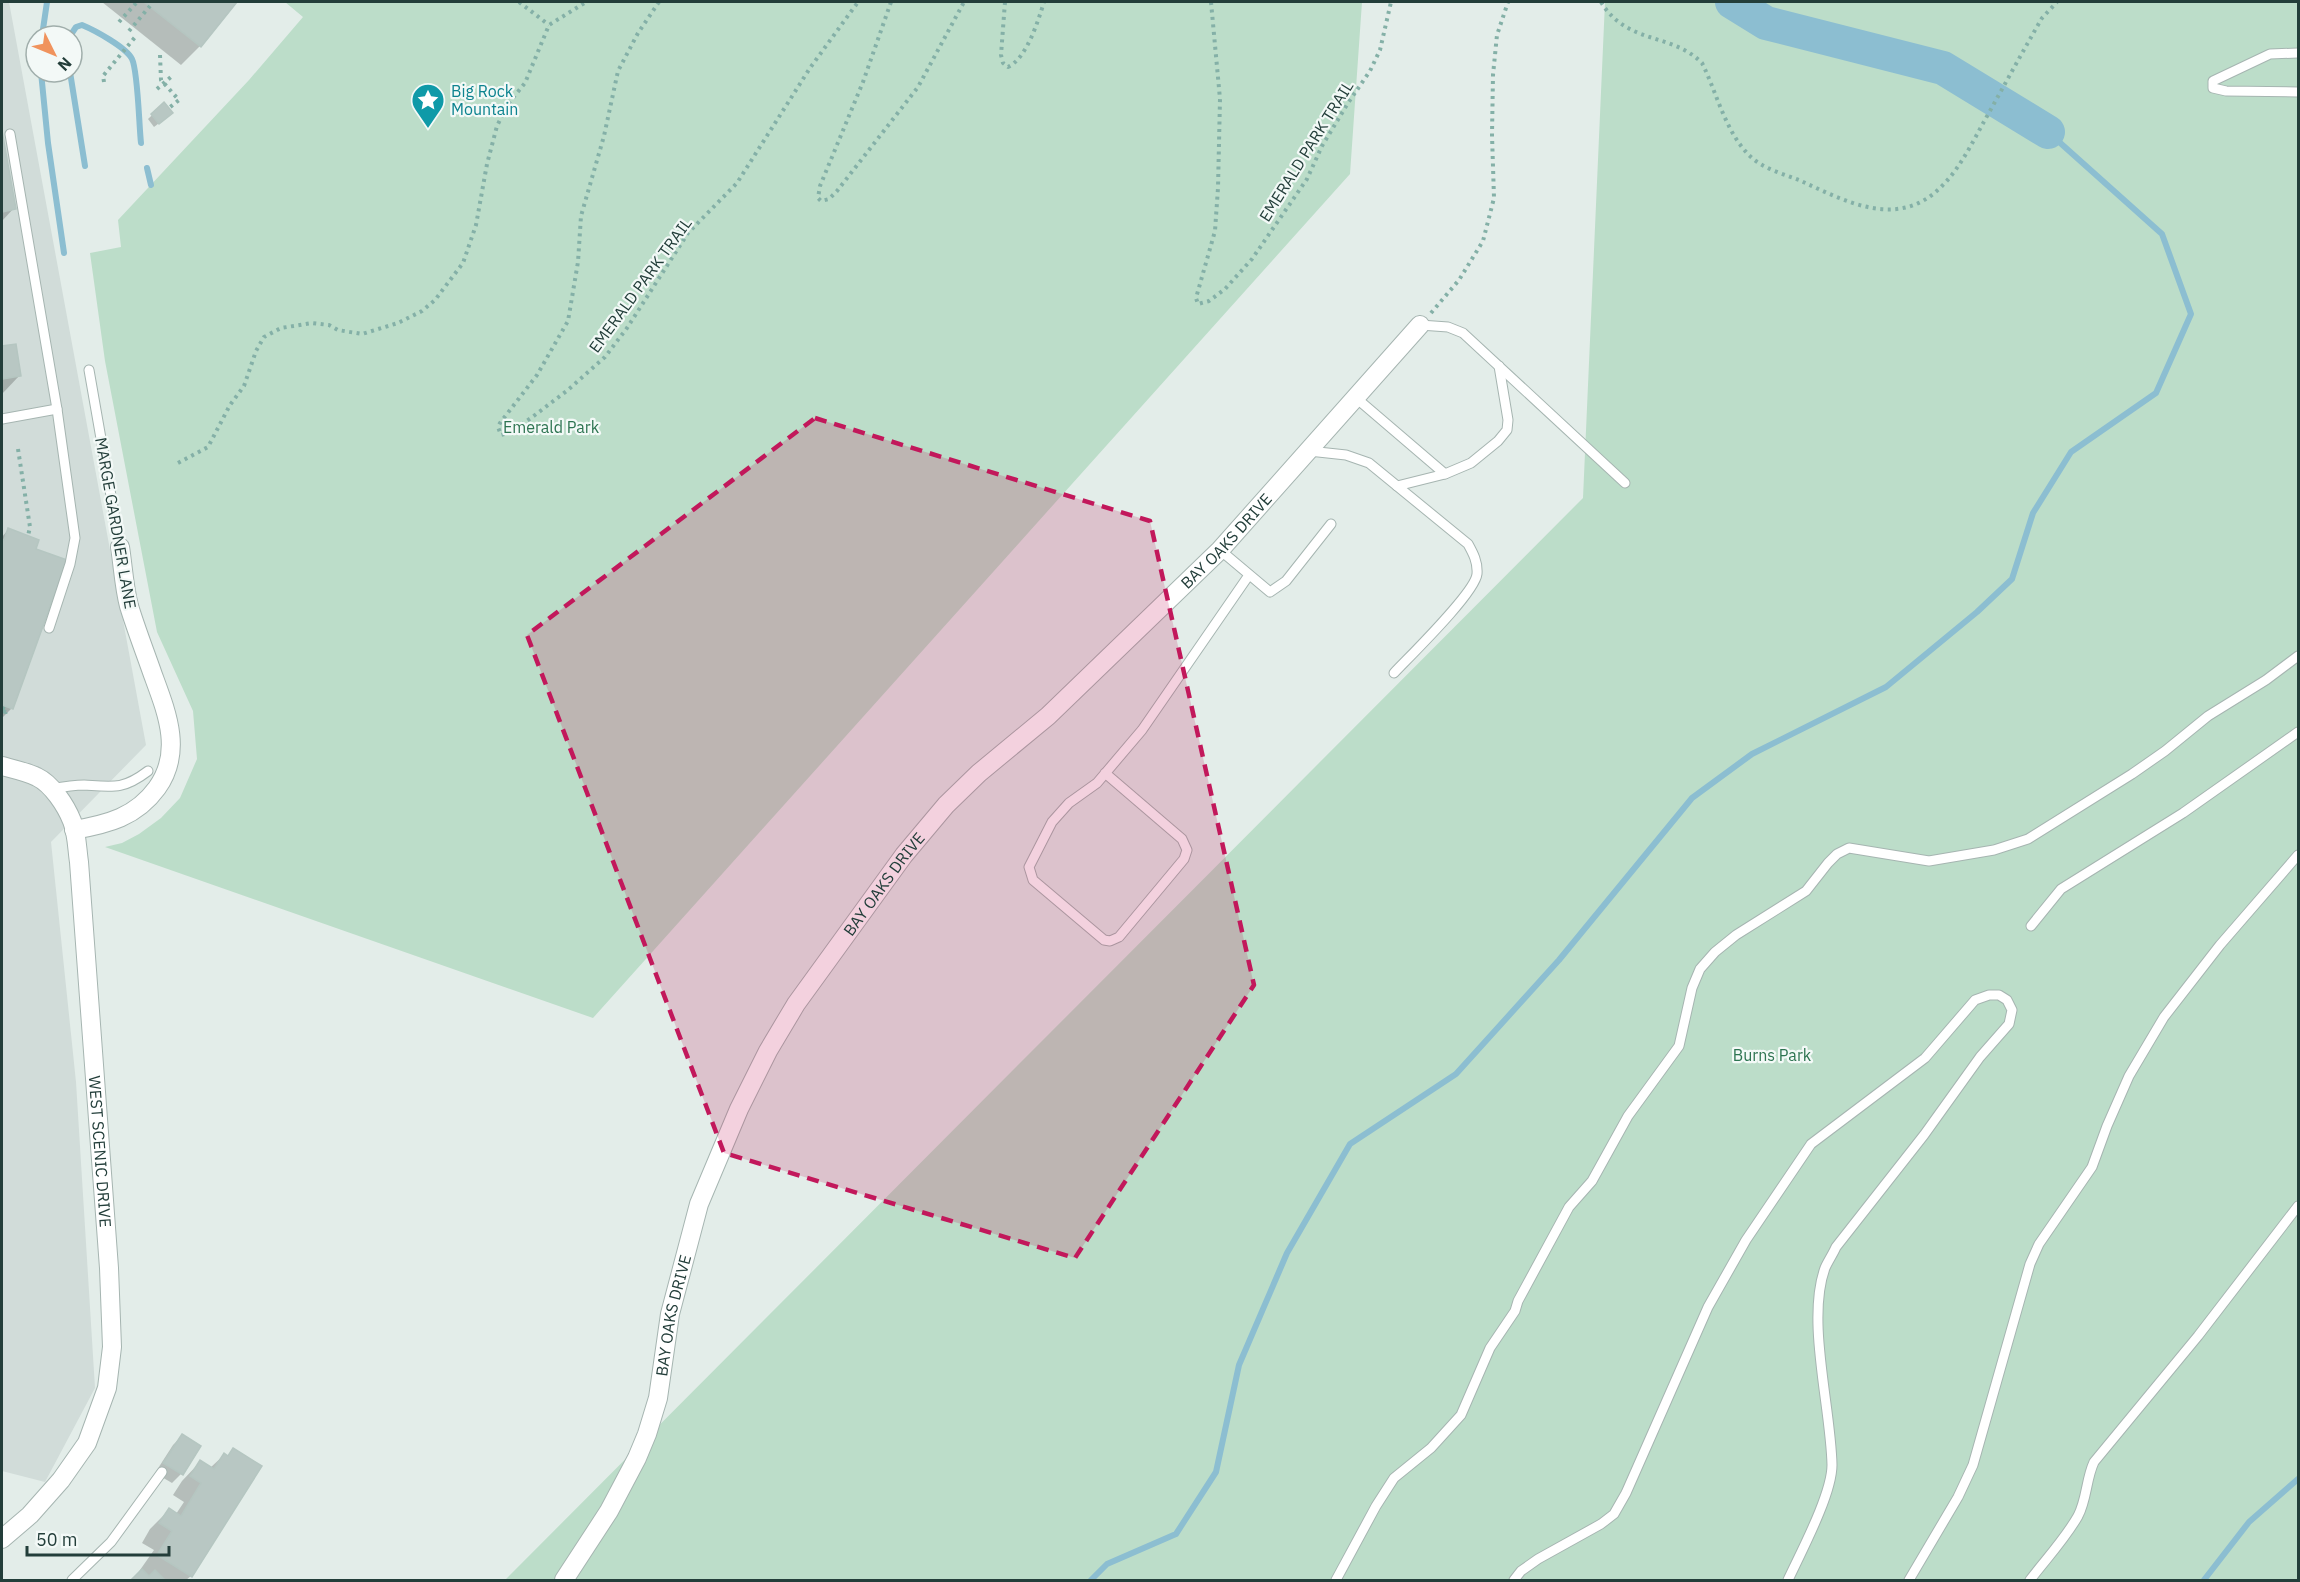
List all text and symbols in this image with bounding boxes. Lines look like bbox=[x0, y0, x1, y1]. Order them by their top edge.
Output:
north arrow bbox=[24, 24, 84, 84]
text: N bbox=[54, 53, 76, 75]
street label: EMERALD PARK TRAIL bbox=[1255, 77, 1357, 225]
place label: Big Rock Mountain bbox=[451, 81, 518, 119]
place icon: Big Rock Mountain bbox=[410, 82, 446, 129]
street label: EMERALD PARK TRAIL bbox=[584, 214, 696, 356]
park label: Emerald Park bbox=[503, 417, 600, 437]
street label: MARGE GARDNER LANE bbox=[91, 436, 141, 610]
street label: BAY OAKS DRIVE bbox=[1176, 489, 1276, 593]
street label: BAY OAKS DRIVE bbox=[839, 828, 929, 940]
park label: Burns Park bbox=[1733, 1045, 1812, 1065]
street label: WEST SCENIC DRIVE bbox=[85, 1075, 116, 1228]
street label: BAY OAKS DRIVE bbox=[651, 1252, 695, 1378]
scale bar bbox=[27, 1519, 170, 1557]
text: 50 m bbox=[36, 1528, 78, 1551]

